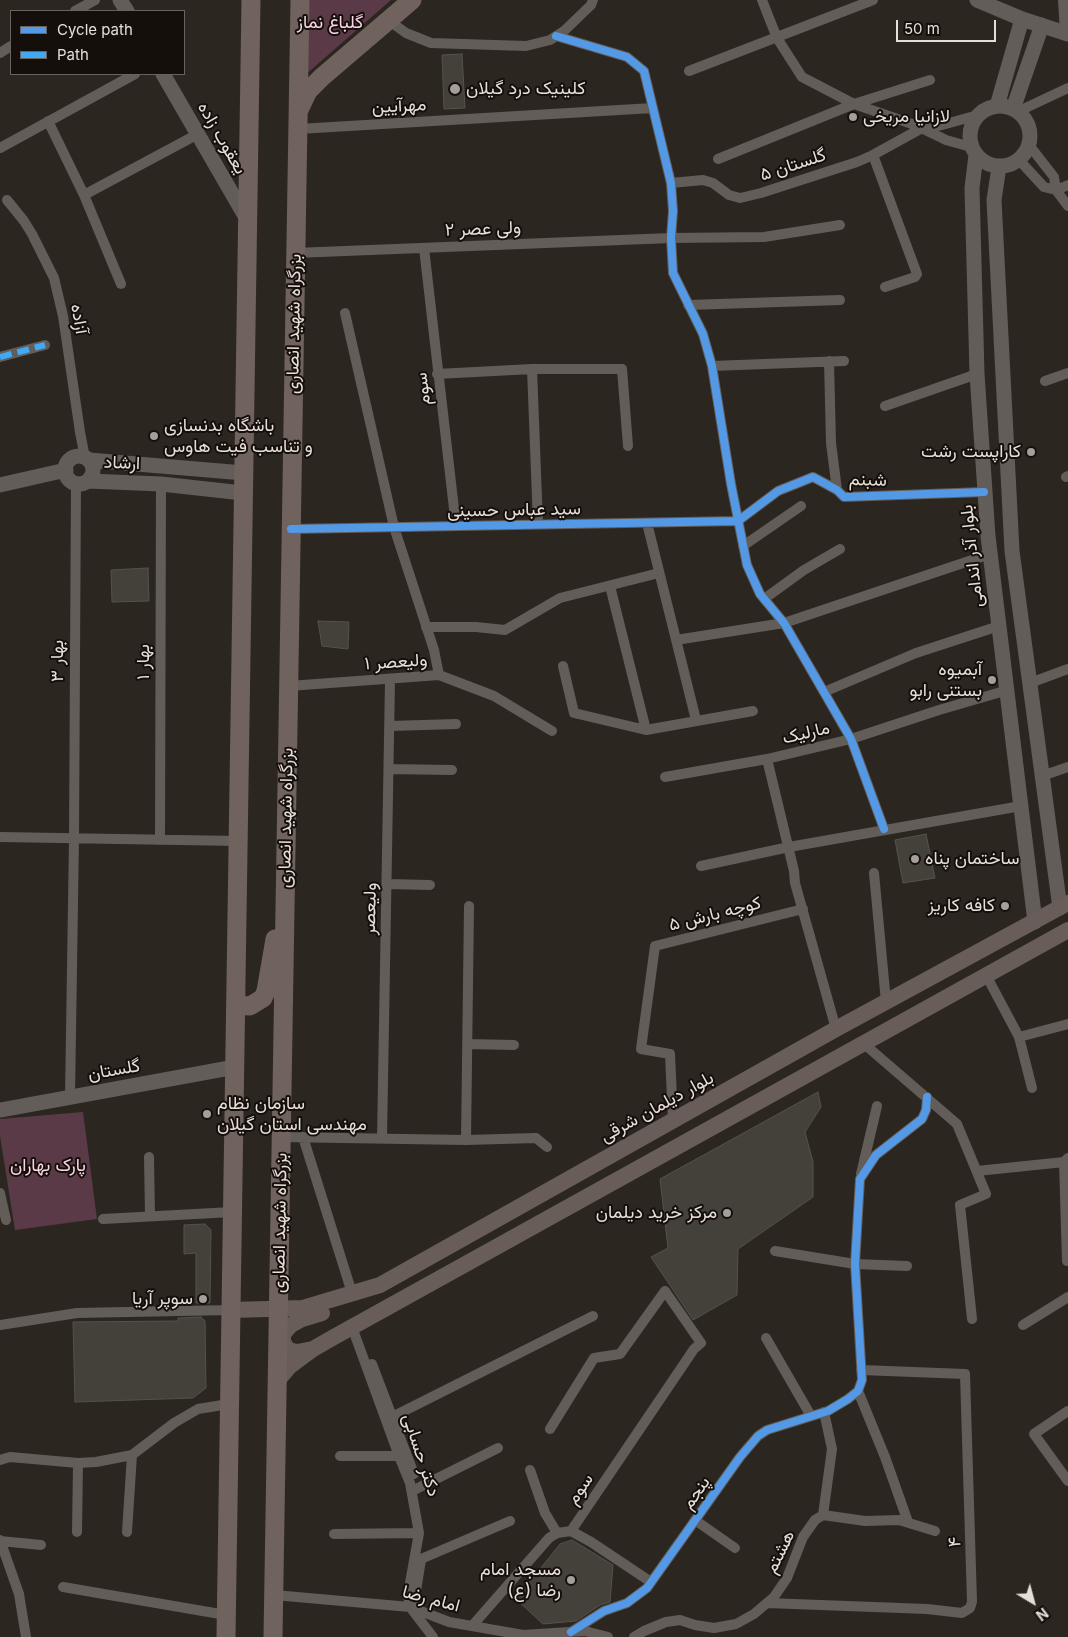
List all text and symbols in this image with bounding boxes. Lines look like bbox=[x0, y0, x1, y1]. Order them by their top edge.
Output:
legend bbox=[10, 10, 185, 75]
scale bar bbox=[898, 10, 998, 42]
park label: گلباغ نماز bbox=[297, 12, 363, 34]
text: 50 m bbox=[904, 19, 940, 38]
text: Cycle path bbox=[57, 20, 133, 39]
text: Path bbox=[57, 45, 89, 64]
place label: کلینیک درد گیلان bbox=[466, 78, 585, 100]
marker: کلینیک درد گیلان bbox=[448, 82, 462, 96]
street label: مهرآیین bbox=[371, 94, 427, 118]
street label: یعقوب زاده bbox=[193, 98, 251, 178]
place label: لازانیا مریخی bbox=[863, 106, 950, 128]
marker: لازانیا مریخی bbox=[847, 111, 859, 123]
street label: گلستان ۵ bbox=[757, 144, 829, 186]
street label: ولی عصر ۲ bbox=[445, 217, 521, 241]
street label: بزرگراه شهید انصاری bbox=[282, 254, 306, 394]
street label: آزاده bbox=[66, 302, 92, 336]
street label: سوم bbox=[410, 371, 436, 407]
place label: باشگاه بدنسازی و تناسب فیت هاوس bbox=[164, 415, 313, 458]
marker: باشگاه بدنسازی و تناسب فیت هاوس bbox=[148, 430, 160, 442]
place label: کاراپست رشت bbox=[921, 441, 1021, 463]
marker: کاراپست رشت bbox=[1025, 446, 1037, 458]
street label: ارشاد bbox=[103, 452, 141, 474]
street label: شبنم bbox=[849, 469, 887, 491]
street label: سید عباس حسینی bbox=[447, 498, 581, 522]
street label: بلوار آذر اندامی bbox=[956, 504, 988, 608]
street label: بهار ۳ bbox=[47, 640, 69, 682]
street label: بهار ۱ bbox=[133, 644, 155, 680]
street label: ولیعصر ۱ bbox=[364, 649, 428, 675]
place label: آبمیوه بستنی رابو bbox=[909, 659, 982, 702]
marker: آبمیوه بستنی رابو bbox=[986, 674, 998, 686]
street label: مارلیک bbox=[780, 717, 832, 749]
street label: بزرگراه شهید انصاری bbox=[274, 748, 298, 888]
place label: ساختمان پناه bbox=[925, 848, 1019, 870]
marker: ساختمان پناه bbox=[909, 853, 921, 865]
street label: ولیعصر bbox=[359, 883, 381, 935]
street label: کوچه بارش ۵ bbox=[667, 892, 763, 936]
place label: کافه کاریز bbox=[928, 895, 995, 917]
marker: کافه کاریز bbox=[999, 900, 1011, 912]
street label: گلستان bbox=[86, 1055, 142, 1085]
street label: بلوار دیلمان شرقی bbox=[596, 1067, 718, 1147]
place label: سازمان نظام مهندسی استان گیلان bbox=[217, 1093, 367, 1136]
marker: سازمان نظام مهندسی استان گیلان bbox=[201, 1108, 213, 1120]
street label: بزرگراه شهید انصاری bbox=[268, 1153, 292, 1293]
park label: پارک بهاران bbox=[10, 1155, 86, 1177]
place label: مرکز خرید دیلمان bbox=[596, 1202, 717, 1224]
marker: مرکز خرید دیلمان bbox=[721, 1207, 733, 1219]
place label: سوپر آریا bbox=[132, 1288, 193, 1310]
marker: سوپر آریا bbox=[197, 1293, 209, 1305]
street label: دکتر حسابی bbox=[398, 1411, 444, 1499]
street label: سوم bbox=[562, 1469, 598, 1509]
street label: پنجم bbox=[677, 1472, 715, 1514]
street label: هشتم bbox=[760, 1527, 800, 1577]
street label: ۴ bbox=[944, 1536, 966, 1548]
place label: مسجد امام رضا (ع) bbox=[480, 1559, 561, 1602]
marker: مسجد امام رضا (ع) bbox=[565, 1574, 577, 1586]
north arrow bbox=[1008, 1577, 1058, 1627]
street label: امام رضا bbox=[400, 1581, 462, 1617]
text: N bbox=[1033, 1604, 1052, 1624]

